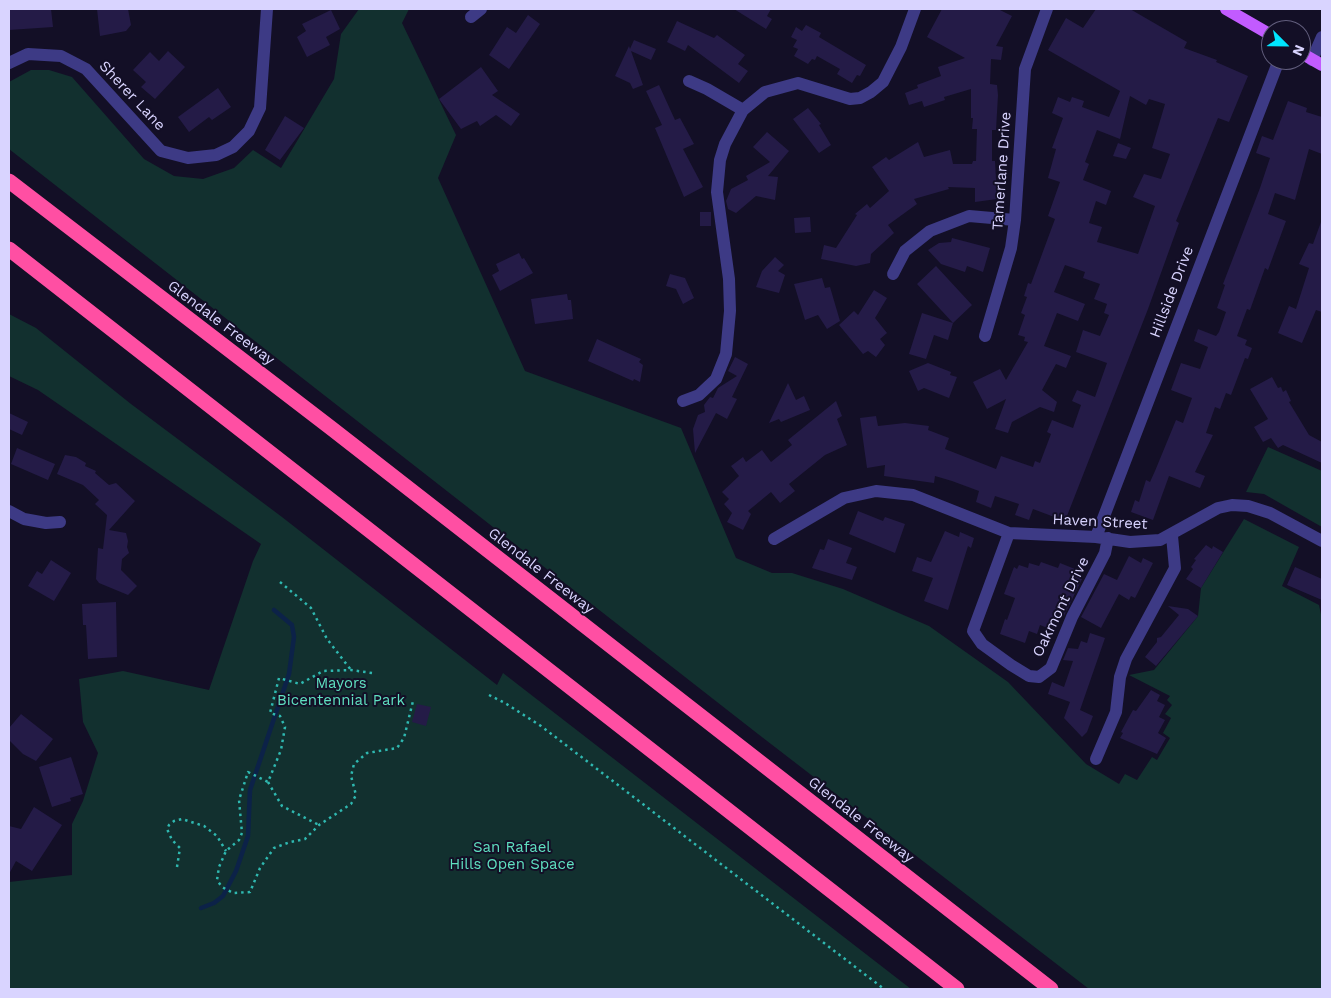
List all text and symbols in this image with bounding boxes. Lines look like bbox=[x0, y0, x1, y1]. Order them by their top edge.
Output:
north arrow bbox=[1261, 20, 1311, 70]
text: N bbox=[1289, 43, 1308, 58]
street label: Sherer Lane bbox=[95, 57, 169, 135]
street label: Tamerlane Drive bbox=[989, 111, 1015, 231]
street label: Hillside Drive bbox=[1146, 244, 1198, 340]
street label: Glendale Freeway bbox=[164, 277, 278, 369]
street label: Haven Street bbox=[1052, 511, 1148, 533]
street label: Glendale Freeway bbox=[484, 524, 598, 618]
street label: Oakmont Drive bbox=[1029, 554, 1093, 660]
park label: Mayors Bicentennial Park bbox=[277, 675, 405, 710]
street label: Glendale Freeway bbox=[804, 773, 918, 867]
park label: San Rafael Hills Open Space bbox=[449, 839, 575, 874]

